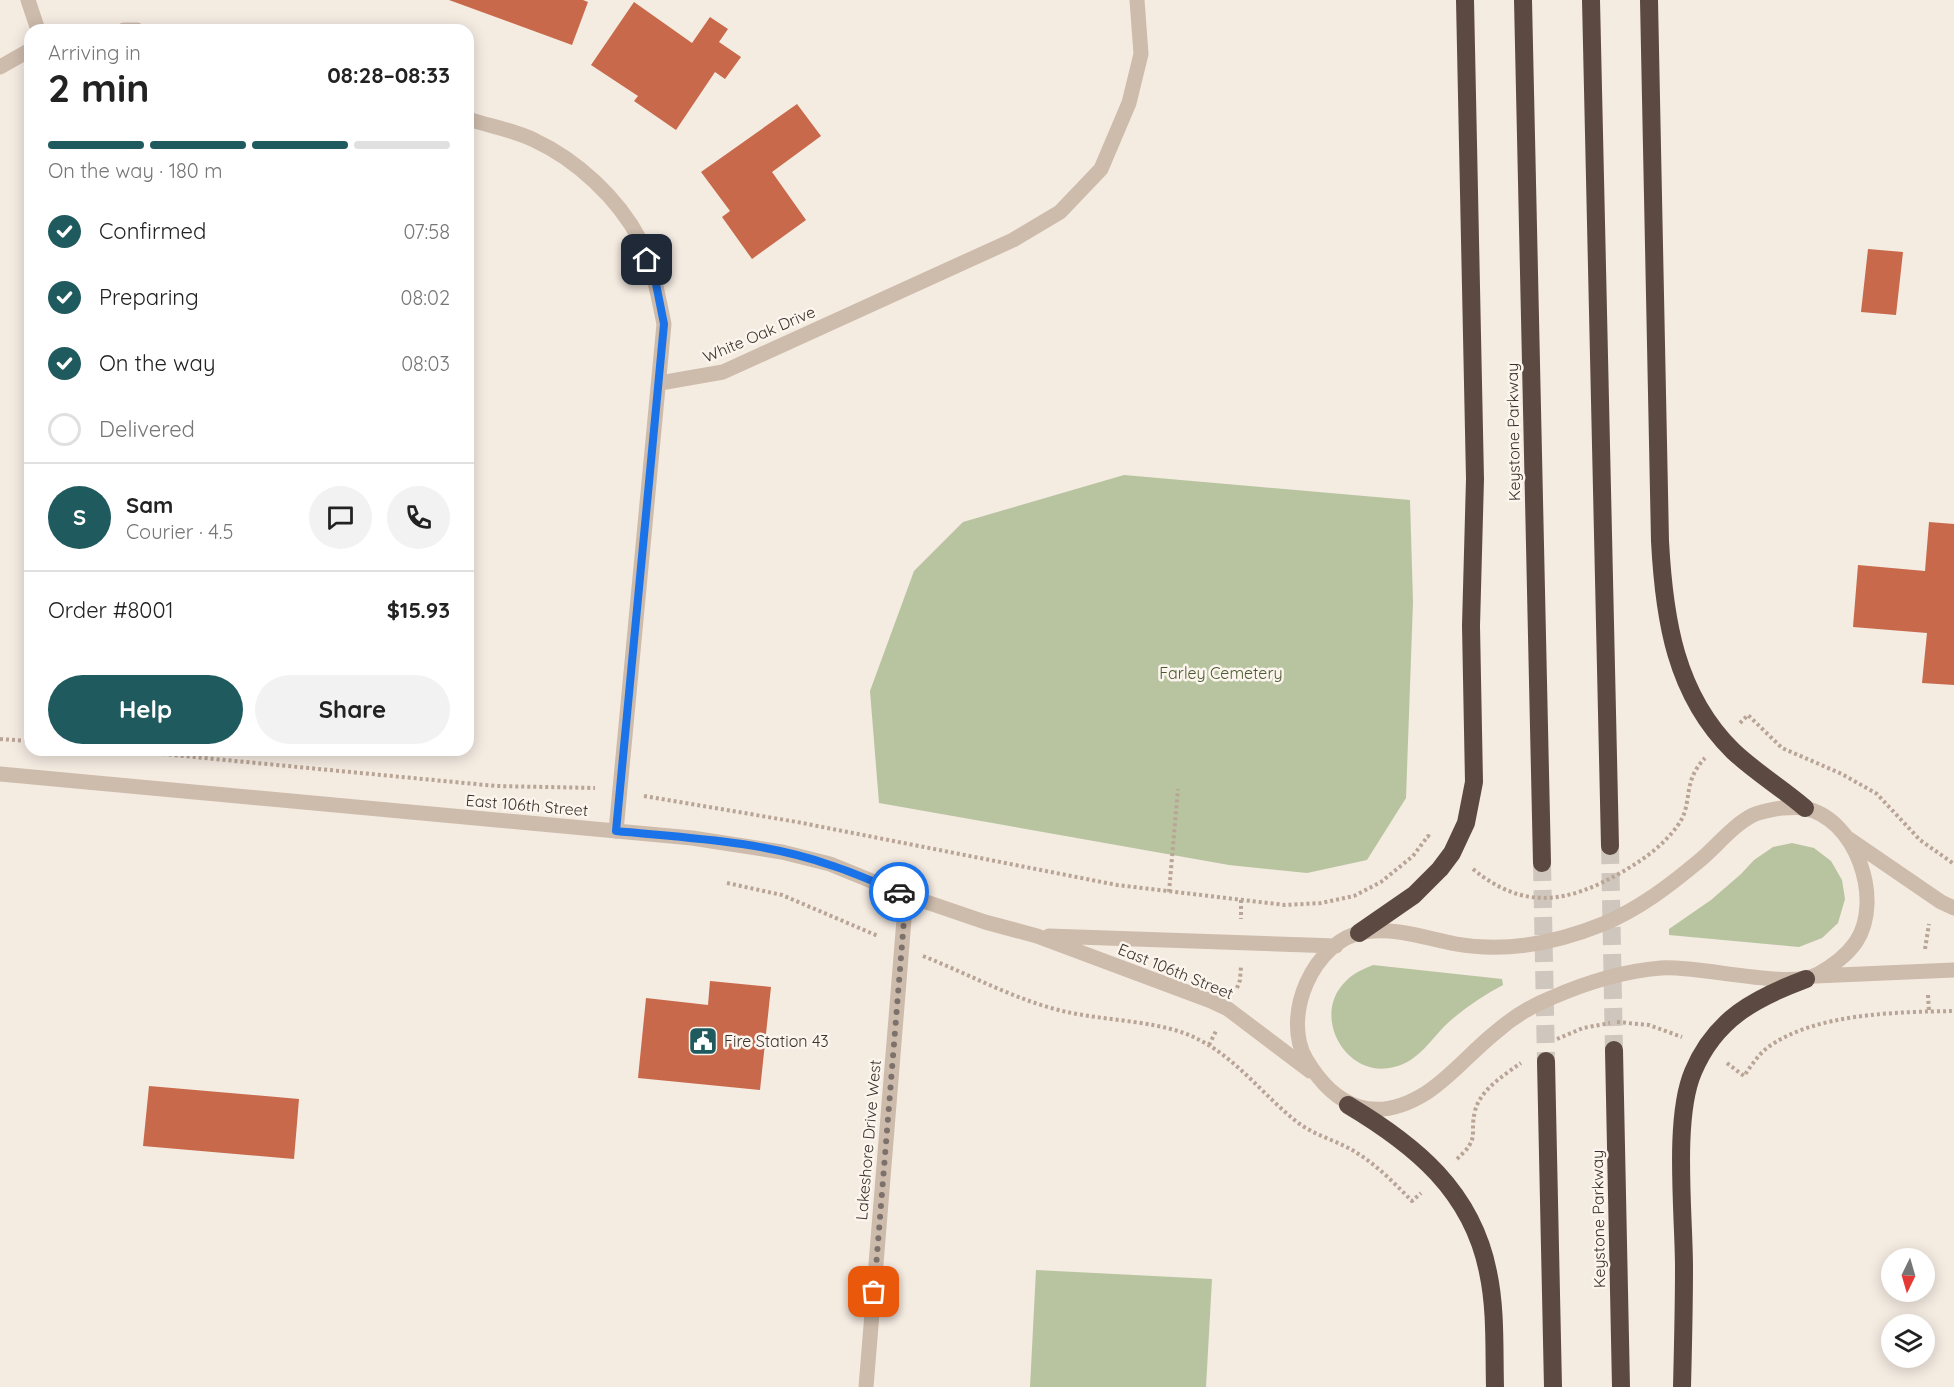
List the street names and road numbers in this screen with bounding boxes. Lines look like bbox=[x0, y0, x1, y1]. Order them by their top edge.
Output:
street label: White Oak Drive bbox=[700, 301, 818, 367]
street label: Keystone Parkway bbox=[1502, 363, 1524, 501]
street label: East 106th Street bbox=[465, 790, 589, 820]
street label: East 106th Street bbox=[1115, 939, 1237, 1003]
street label: Lakeshore Drive West bbox=[851, 1059, 885, 1221]
street label: Keystone Parkway bbox=[1587, 1150, 1609, 1288]

